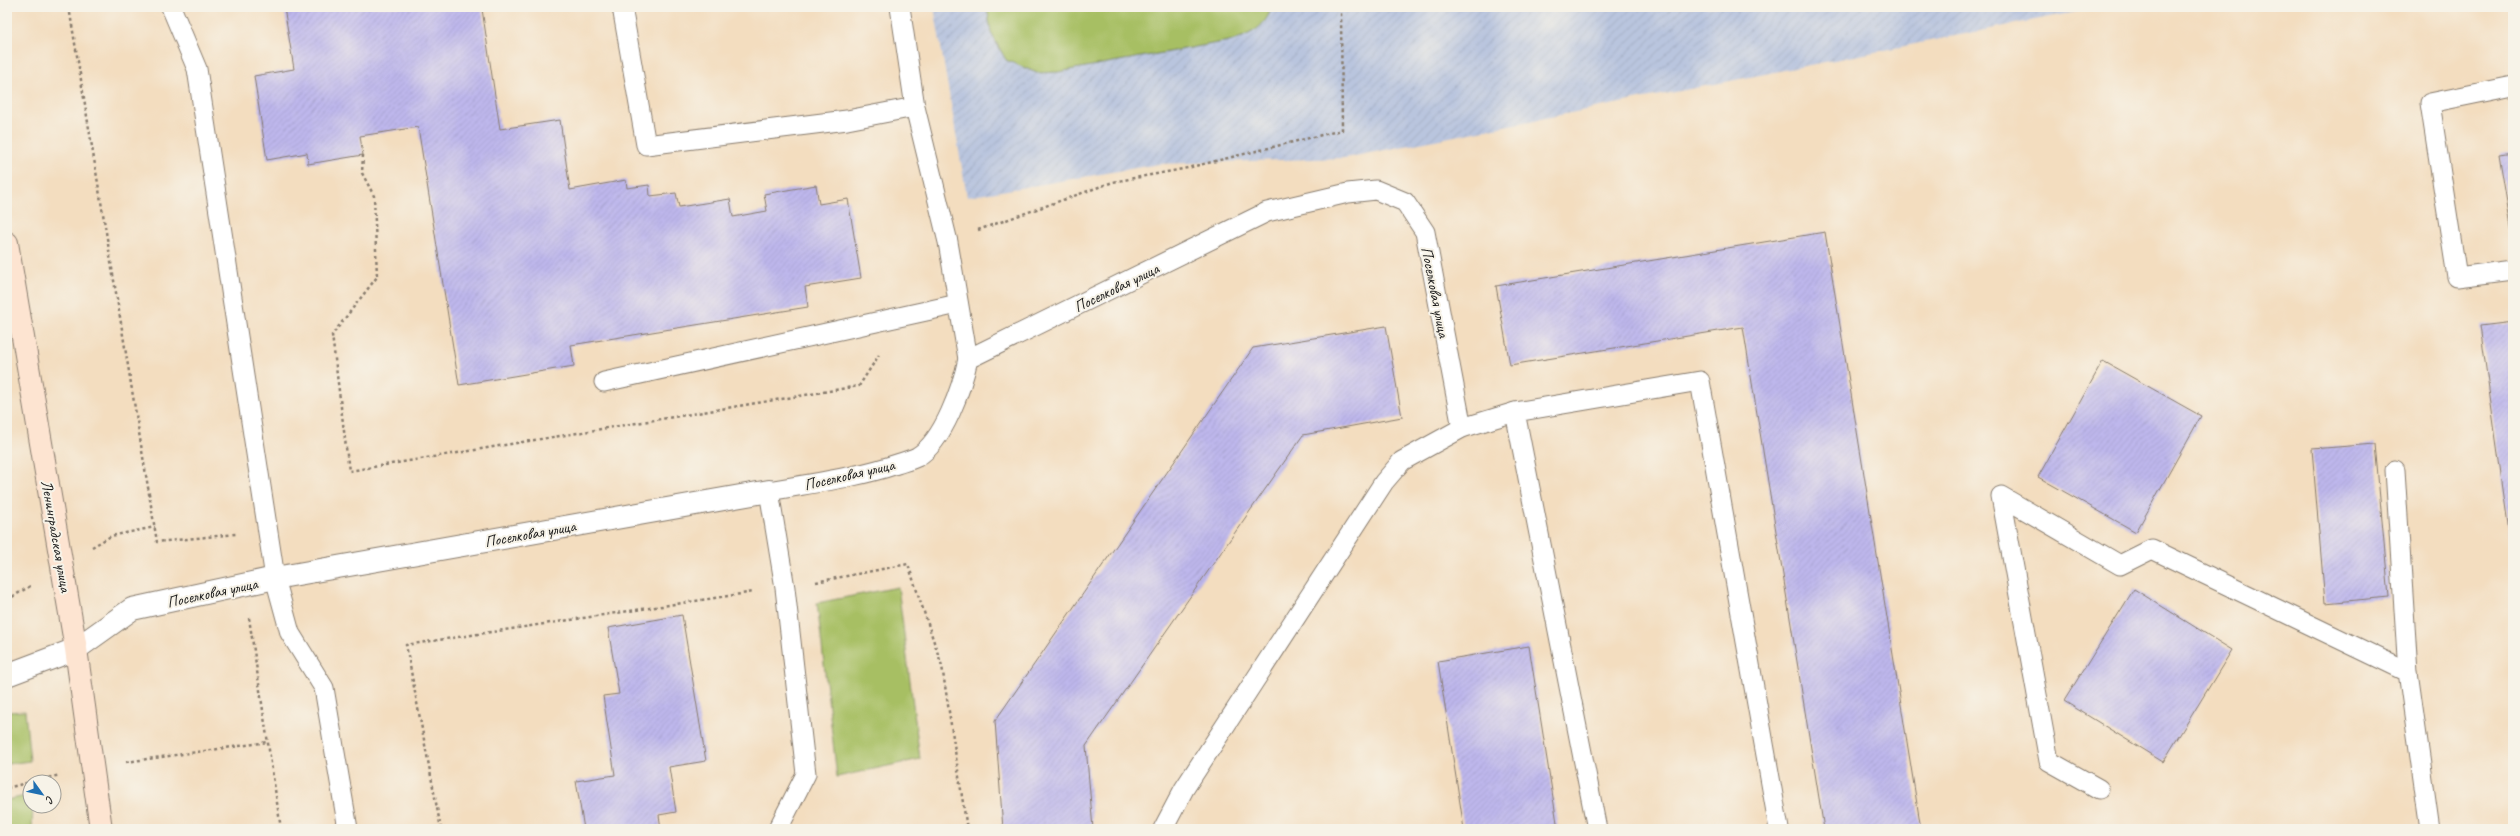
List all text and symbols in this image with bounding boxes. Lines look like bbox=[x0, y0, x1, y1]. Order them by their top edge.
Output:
street label: Поселковая улица bbox=[1416, 245, 1454, 341]
street label: Поселковая улица bbox=[1071, 258, 1164, 317]
street label: Поселковая улица bbox=[802, 455, 898, 495]
street label: Ленинградская улица bbox=[36, 479, 76, 595]
street label: Поселковая улица bbox=[483, 516, 579, 552]
street label: Поселковая улица bbox=[165, 573, 261, 612]
north arrow bbox=[22, 774, 62, 814]
text: С bbox=[42, 793, 58, 807]

